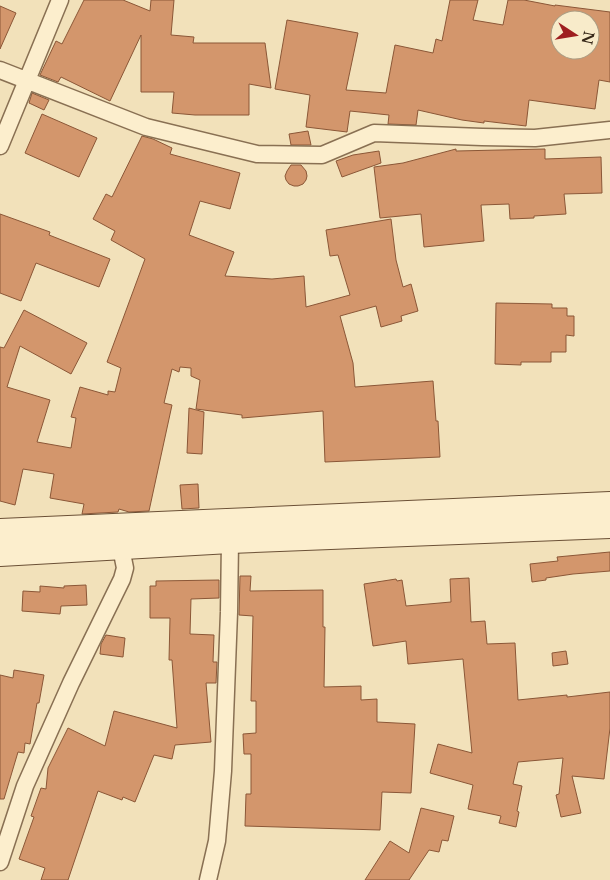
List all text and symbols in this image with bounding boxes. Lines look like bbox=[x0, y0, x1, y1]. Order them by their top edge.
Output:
north arrow bbox=[550, 10, 600, 60]
text: N bbox=[578, 29, 598, 46]

